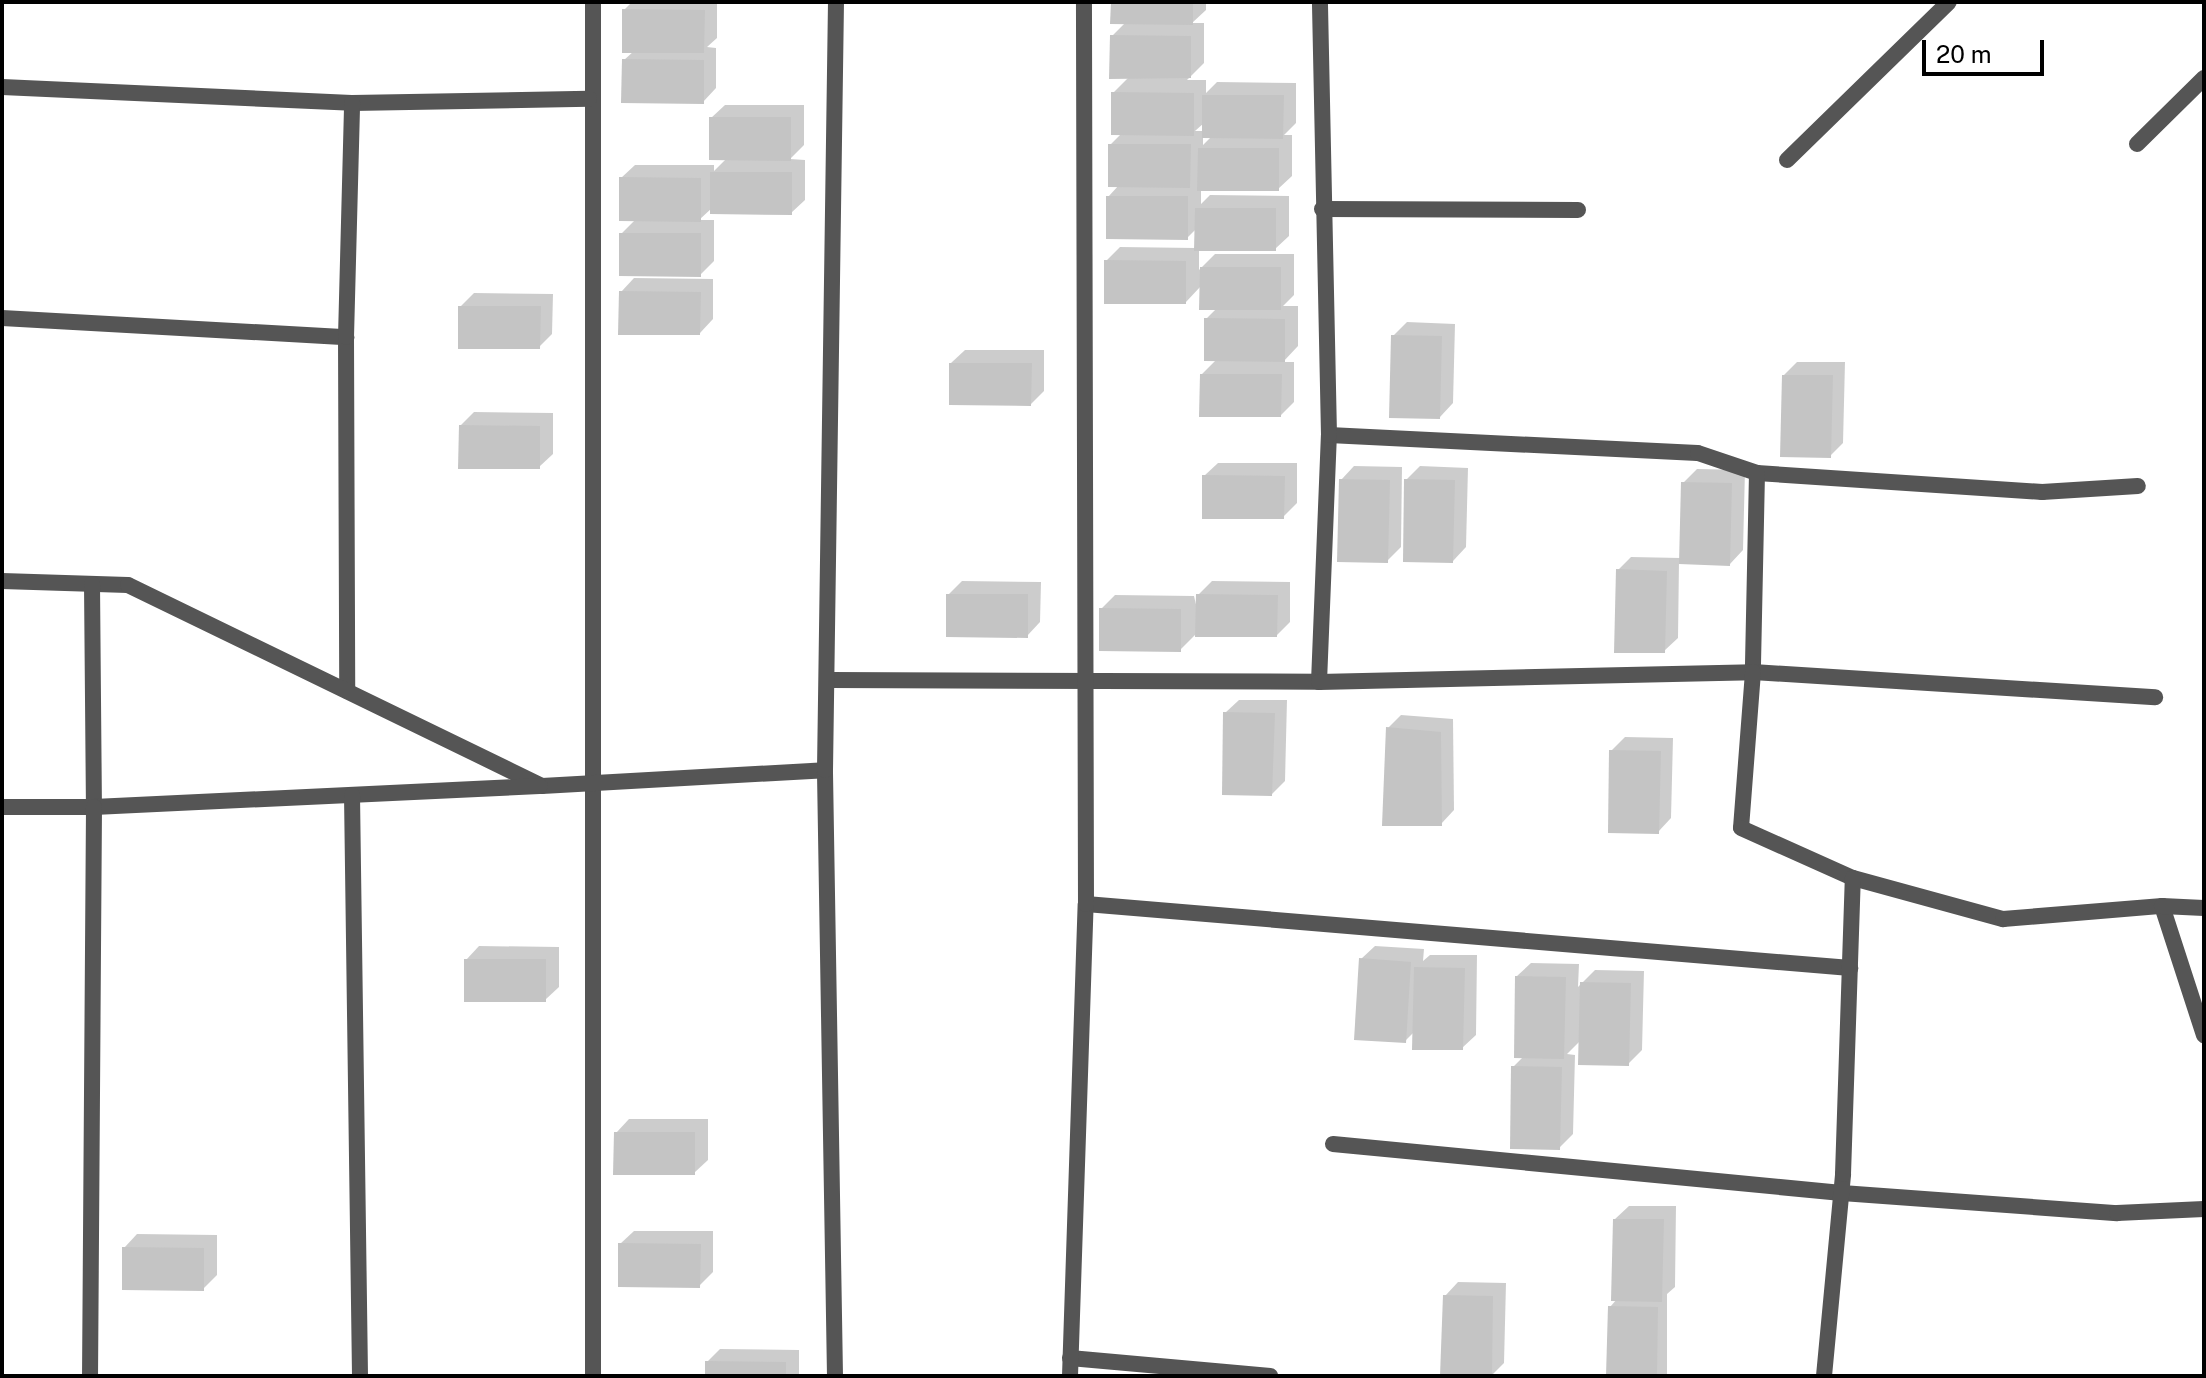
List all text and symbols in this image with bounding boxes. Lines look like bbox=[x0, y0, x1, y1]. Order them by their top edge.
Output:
scale bar bbox=[1926, 24, 2048, 74]
text: 20 m bbox=[1936, 40, 1992, 68]

